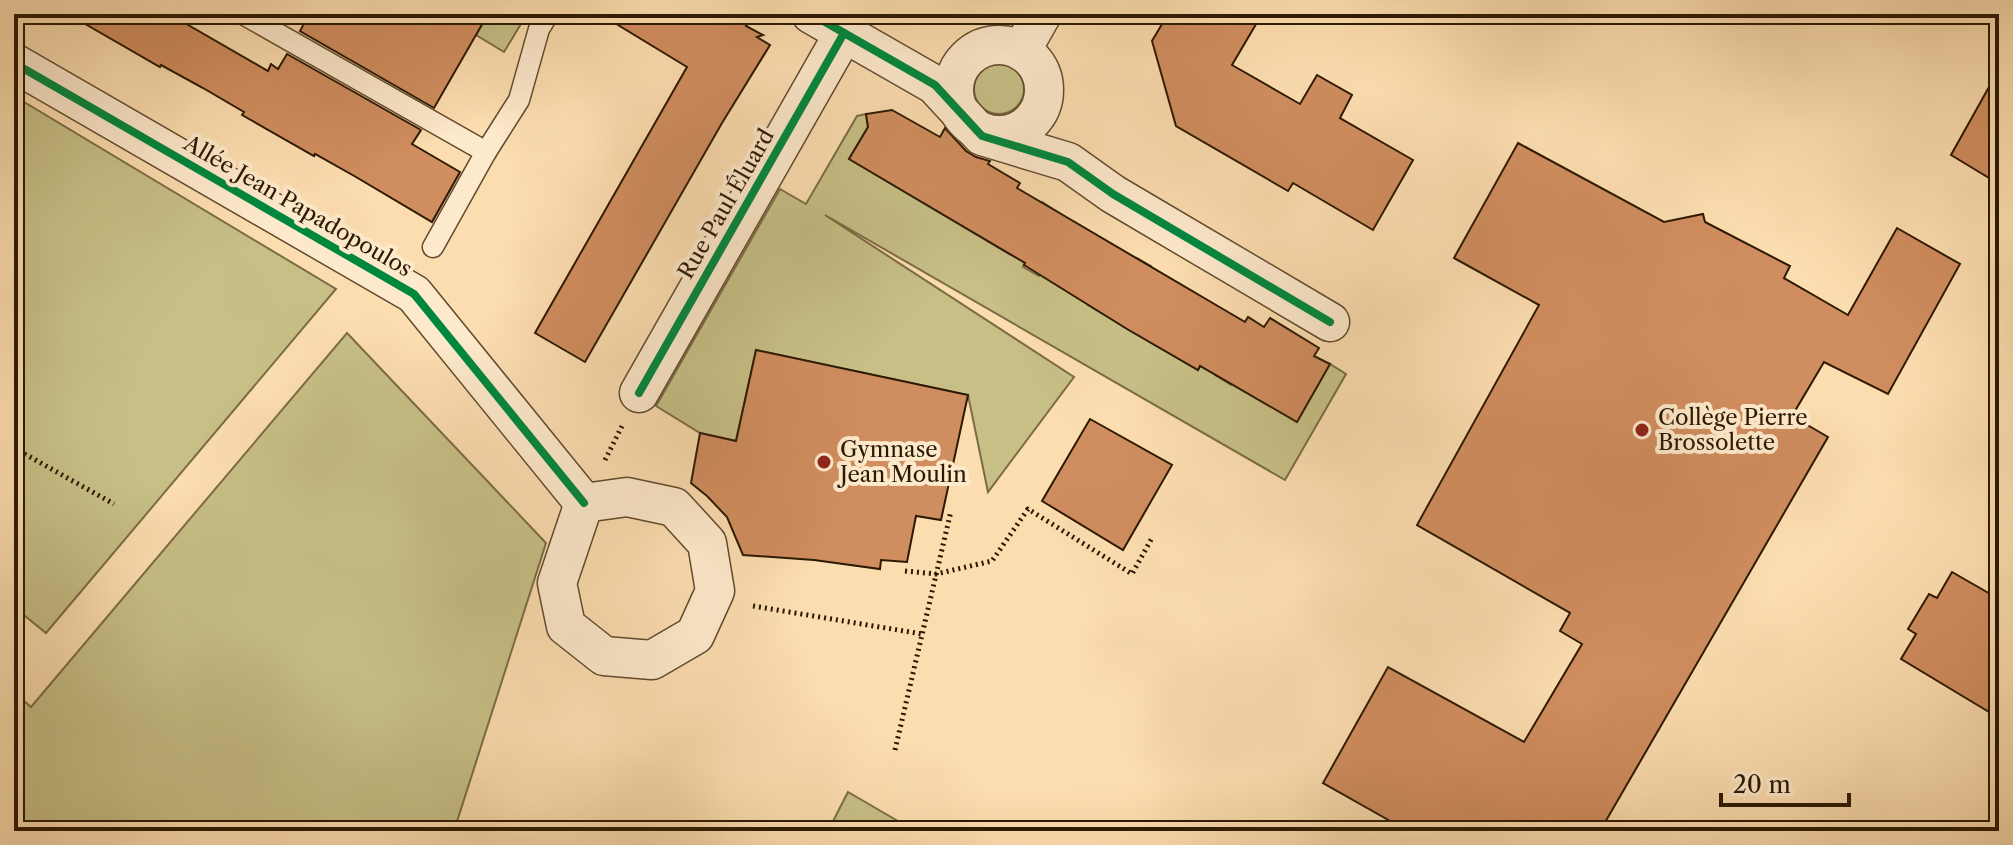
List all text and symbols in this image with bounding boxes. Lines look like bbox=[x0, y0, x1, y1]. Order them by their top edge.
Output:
street label: Rue Paul Éluard bbox=[671, 124, 780, 284]
street label: Allée Jean Papadopoulos bbox=[178, 129, 417, 282]
place label: Collège Pierre Brossolette bbox=[1658, 404, 1808, 456]
marker: Collège Pierre Brossolette bbox=[1633, 421, 1651, 439]
place label: Gymnase Jean Moulin bbox=[837, 436, 967, 488]
marker: Gymnase Jean Moulin bbox=[815, 453, 833, 471]
scale bar bbox=[1721, 757, 1849, 807]
text: 20 m bbox=[1733, 770, 1791, 799]

